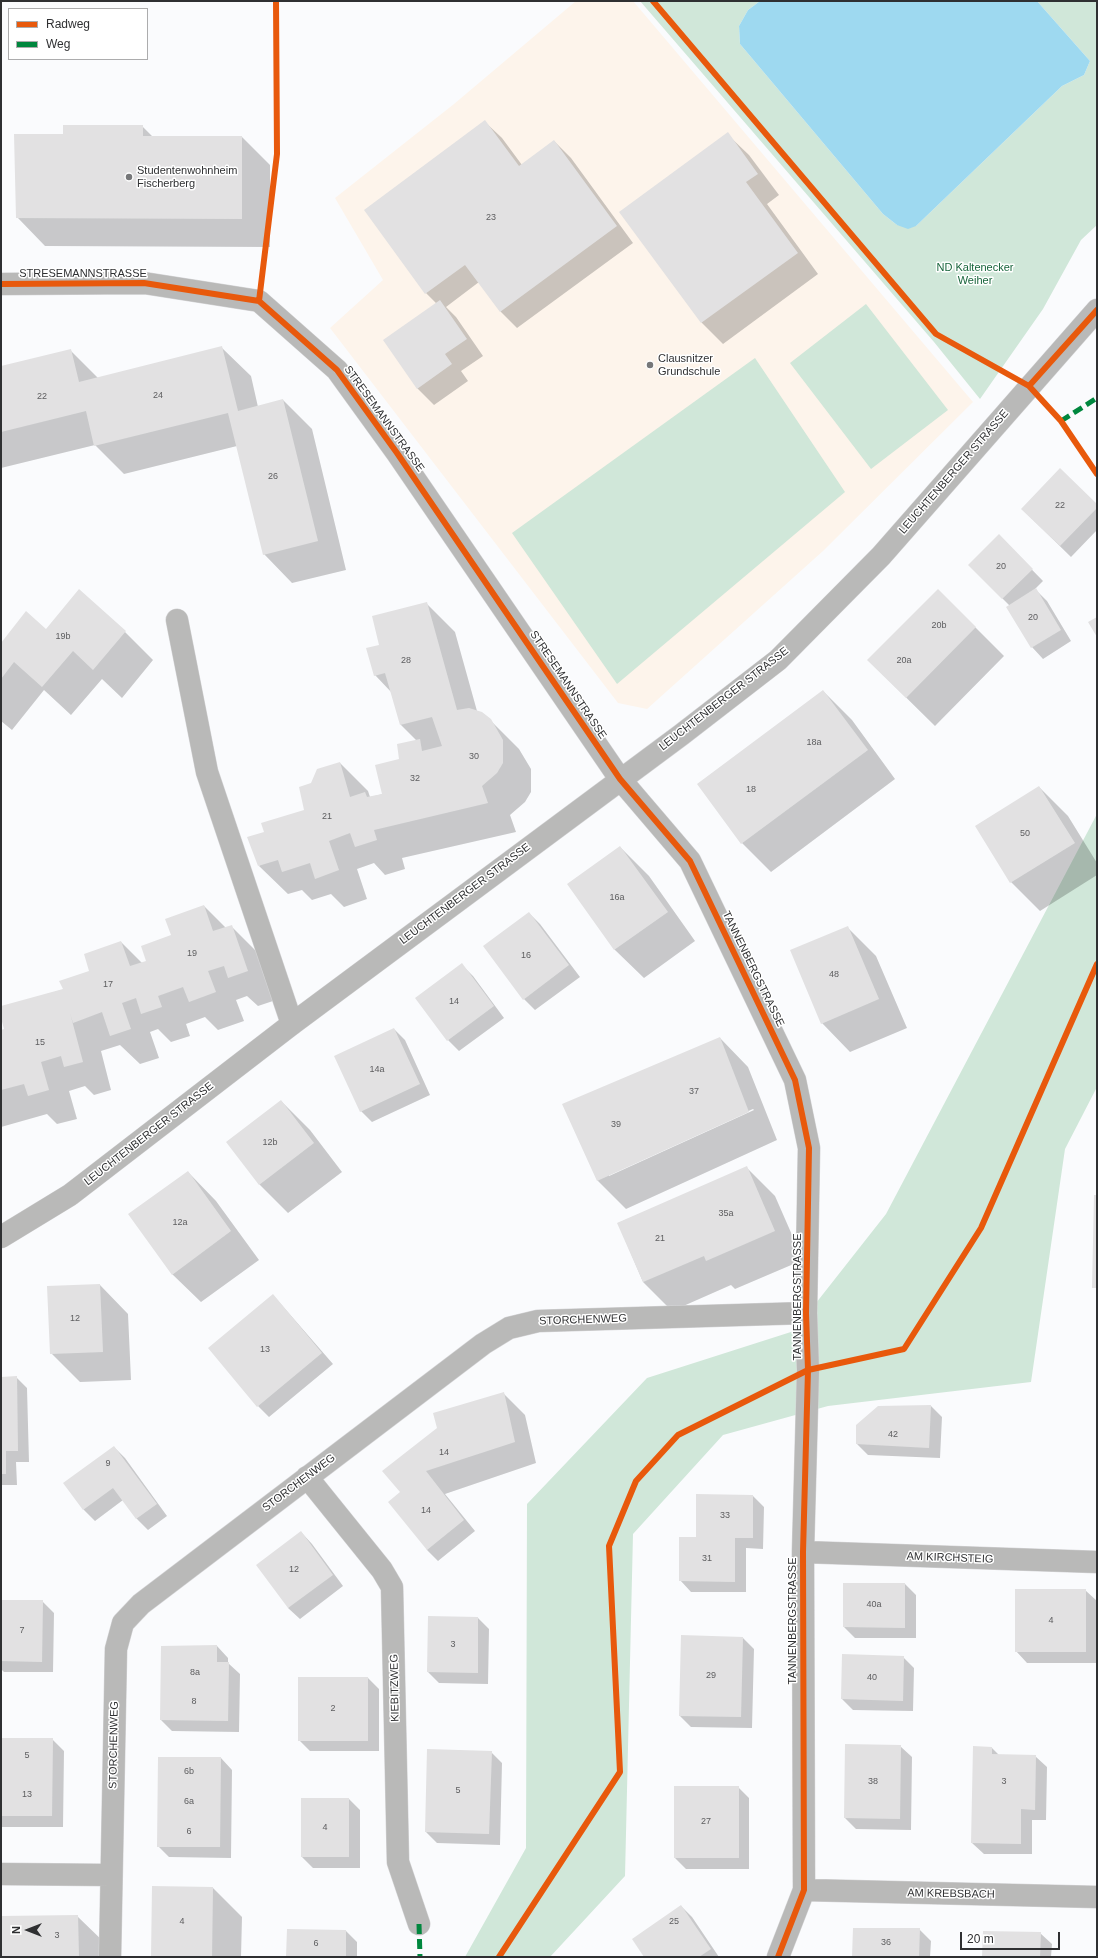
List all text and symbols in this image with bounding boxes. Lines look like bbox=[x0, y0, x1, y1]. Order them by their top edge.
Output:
legend bbox=[8, 8, 148, 60]
text: Radweg bbox=[46, 17, 90, 31]
text: Weg bbox=[46, 37, 70, 51]
place label: Studentenwohnheim Fischerberg bbox=[137, 164, 237, 190]
marker: Studentenwohnheim Fischerberg bbox=[124, 172, 134, 182]
house number: 23 bbox=[486, 213, 496, 223]
park label: ND Kaltenecker Weiher bbox=[936, 261, 1014, 287]
street label: STRESEMANNSTRASSE bbox=[19, 267, 147, 281]
place label: Clausnitzer Grundschule bbox=[658, 352, 720, 378]
marker: Clausnitzer Grundschule bbox=[645, 360, 655, 370]
street label: STRESEMANNSTRASSE bbox=[341, 363, 427, 475]
house number: 24 bbox=[153, 391, 163, 401]
house number: 22 bbox=[37, 392, 47, 402]
street label: LEUCHTENBERGER STRASSE bbox=[896, 407, 1012, 537]
house number: 26 bbox=[268, 472, 278, 482]
house number: 22 bbox=[1055, 501, 1065, 511]
house number: 20 bbox=[996, 562, 1006, 572]
house number: 20 bbox=[1028, 613, 1038, 623]
house number: 20b bbox=[931, 621, 947, 631]
street label: STRESEMANNSTRASSE bbox=[527, 628, 609, 742]
house number: 19b bbox=[55, 632, 71, 642]
street label: LEUCHTENBERGER STRASSE bbox=[657, 645, 791, 753]
house number: 28 bbox=[401, 656, 411, 666]
house number: 20a bbox=[896, 656, 912, 666]
house number: 18a bbox=[806, 738, 822, 748]
house number: 30 bbox=[469, 752, 479, 762]
house number: 32 bbox=[410, 774, 420, 784]
house number: 18 bbox=[746, 785, 756, 795]
house number: 21 bbox=[322, 812, 332, 822]
house number: 50 bbox=[1020, 829, 1030, 839]
street label: LEUCHTENBERGER STRASSE bbox=[397, 841, 533, 947]
house number: 16a bbox=[609, 893, 625, 903]
street label: TANNENBERGSTRASSE bbox=[719, 909, 787, 1029]
house number: 19 bbox=[187, 949, 197, 959]
house number: 16 bbox=[521, 951, 531, 961]
house number: 48 bbox=[829, 970, 839, 980]
house number: 17 bbox=[103, 980, 113, 990]
house number: 14 bbox=[449, 997, 459, 1007]
house number: 15 bbox=[35, 1038, 45, 1048]
house number: 14a bbox=[369, 1065, 385, 1075]
street label: LEUCHTENBERGER STRASSE bbox=[82, 1080, 216, 1188]
house number: 37 bbox=[689, 1087, 699, 1097]
house number: 39 bbox=[611, 1120, 621, 1130]
house number: 12b bbox=[262, 1138, 278, 1148]
house number: 35a bbox=[718, 1209, 734, 1219]
house number: 12a bbox=[172, 1218, 188, 1228]
house number: 21 bbox=[655, 1234, 665, 1244]
street label: TANNENBERGSTRASSE bbox=[791, 1234, 805, 1360]
street label: STORCHENWEG bbox=[539, 1312, 627, 1328]
house number: 12 bbox=[70, 1314, 80, 1324]
house number: 13 bbox=[260, 1345, 270, 1355]
house number: 42 bbox=[888, 1430, 898, 1440]
house number: 14 bbox=[439, 1448, 449, 1458]
street label: STORCHENWEG bbox=[260, 1451, 338, 1515]
house number: 9 bbox=[105, 1459, 111, 1469]
house number: 14 bbox=[421, 1506, 431, 1516]
house number: 33 bbox=[720, 1511, 730, 1521]
street label: AM KIRCHSTEIG bbox=[906, 1550, 994, 1566]
house number: 31 bbox=[702, 1554, 712, 1564]
street label: TANNENBERGSTRASSE bbox=[786, 1558, 800, 1684]
house number: 12 bbox=[289, 1565, 299, 1575]
house number: 40a bbox=[866, 1600, 882, 1610]
house number: 4 bbox=[1048, 1616, 1054, 1626]
house number: 7 bbox=[19, 1626, 25, 1636]
house number: 3 bbox=[450, 1640, 456, 1650]
street label: KIEBITZWEG bbox=[388, 1654, 402, 1722]
house number: 8a bbox=[190, 1668, 200, 1678]
house number: 29 bbox=[706, 1671, 716, 1681]
house number: 40 bbox=[867, 1673, 877, 1683]
house number: 8 bbox=[191, 1697, 197, 1707]
street label: STORCHENWEG bbox=[107, 1701, 121, 1789]
house number: 2 bbox=[330, 1704, 336, 1714]
house number: 5 bbox=[24, 1751, 30, 1761]
house number: 6b bbox=[184, 1767, 194, 1777]
house number: 38 bbox=[868, 1777, 878, 1787]
house number: 3 bbox=[1001, 1777, 1007, 1787]
house number: 5 bbox=[455, 1786, 461, 1796]
house number: 13 bbox=[22, 1790, 32, 1800]
house number: 6a bbox=[184, 1797, 194, 1807]
house number: 27 bbox=[701, 1817, 711, 1827]
house number: 4 bbox=[322, 1823, 328, 1833]
house number: 6 bbox=[186, 1827, 192, 1837]
street label: AM KREBSBACH bbox=[907, 1887, 995, 1901]
north arrow bbox=[8, 1910, 48, 1950]
house number: 4 bbox=[179, 1917, 185, 1927]
house number: 25 bbox=[669, 1917, 679, 1927]
scale bar bbox=[962, 1924, 1062, 1950]
text: N bbox=[10, 1926, 22, 1934]
house number: 3 bbox=[54, 1931, 60, 1941]
text: 20 m bbox=[967, 1932, 994, 1946]
house number: 36 bbox=[881, 1938, 891, 1948]
house number: 6 bbox=[313, 1939, 319, 1949]

